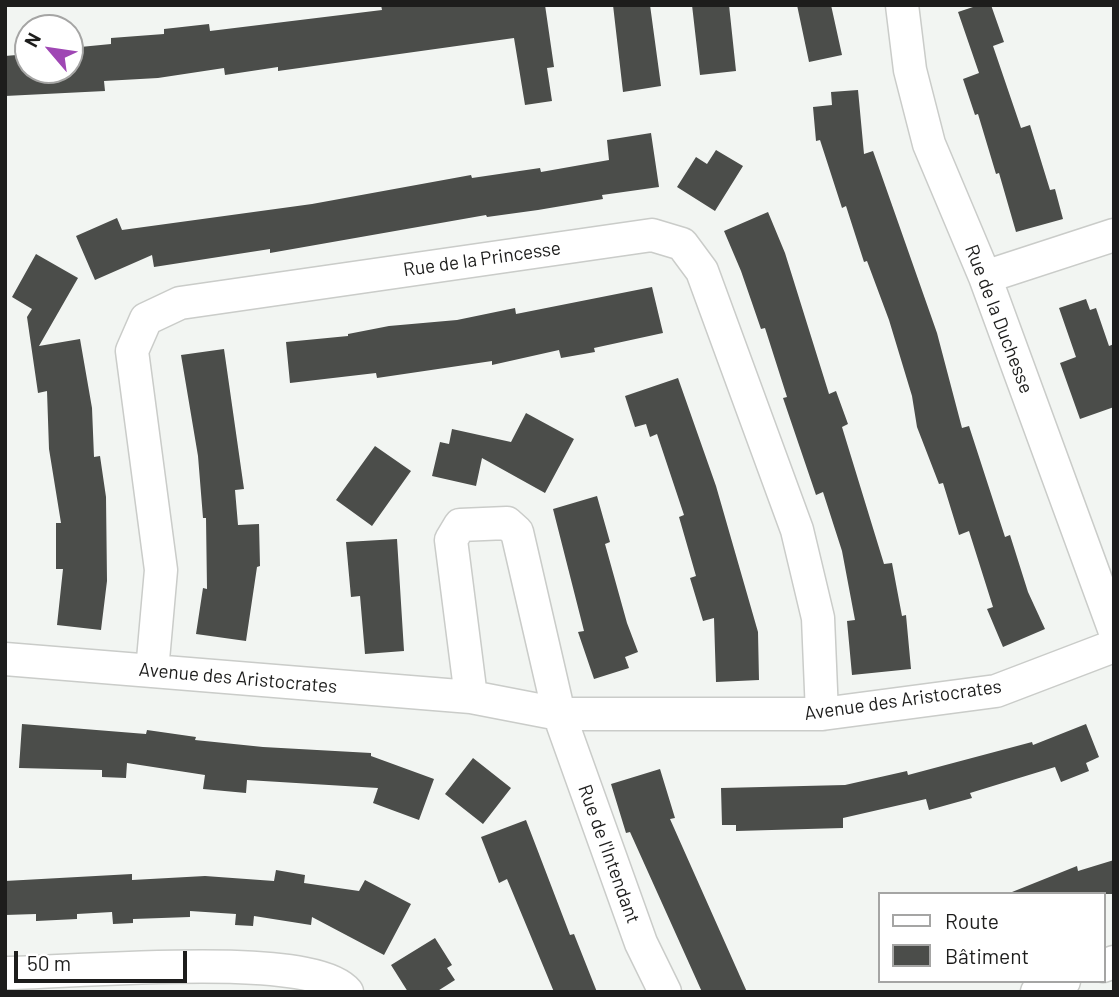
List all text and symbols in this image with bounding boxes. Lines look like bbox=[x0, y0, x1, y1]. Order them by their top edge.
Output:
north arrow bbox=[14, 14, 84, 84]
text: N bbox=[19, 28, 45, 51]
street label: Rue de la Princesse bbox=[402, 237, 562, 281]
street label: Rue de la Duchesse bbox=[960, 241, 1038, 397]
street label: Avenue des Aristocrates bbox=[138, 658, 338, 698]
street label: Avenue des Aristocrates bbox=[803, 675, 1003, 725]
street label: Rue de l'Intendant bbox=[573, 781, 645, 927]
legend bbox=[878, 892, 1105, 983]
text: Route bbox=[945, 908, 999, 933]
scale bar bbox=[18, 937, 191, 981]
text: Bâtiment bbox=[945, 943, 1029, 968]
text: 50 m bbox=[27, 950, 71, 975]

